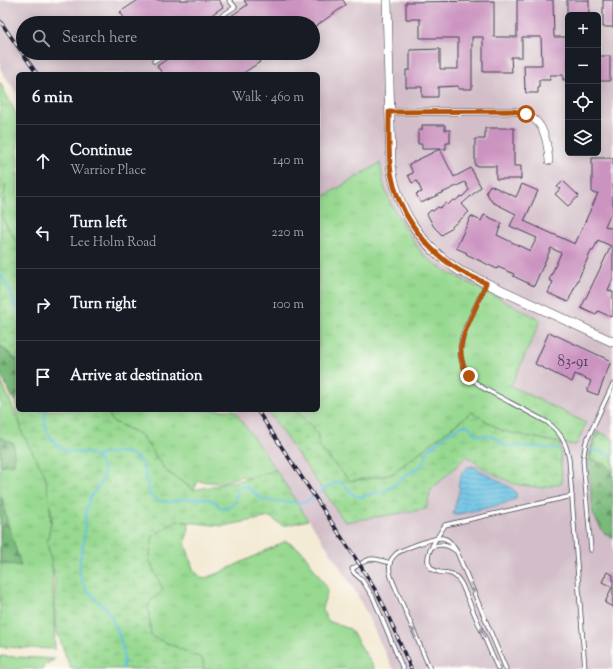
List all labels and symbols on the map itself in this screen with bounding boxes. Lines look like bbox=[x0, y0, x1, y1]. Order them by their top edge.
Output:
route start bbox=[517, 105, 535, 123]
house number: 83-91 bbox=[558, 352, 588, 373]
route end bbox=[460, 367, 478, 385]
one-way arrow bbox=[469, 583, 475, 595]
one-way arrow bbox=[411, 627, 417, 639]
one-way arrow bbox=[480, 628, 486, 639]

